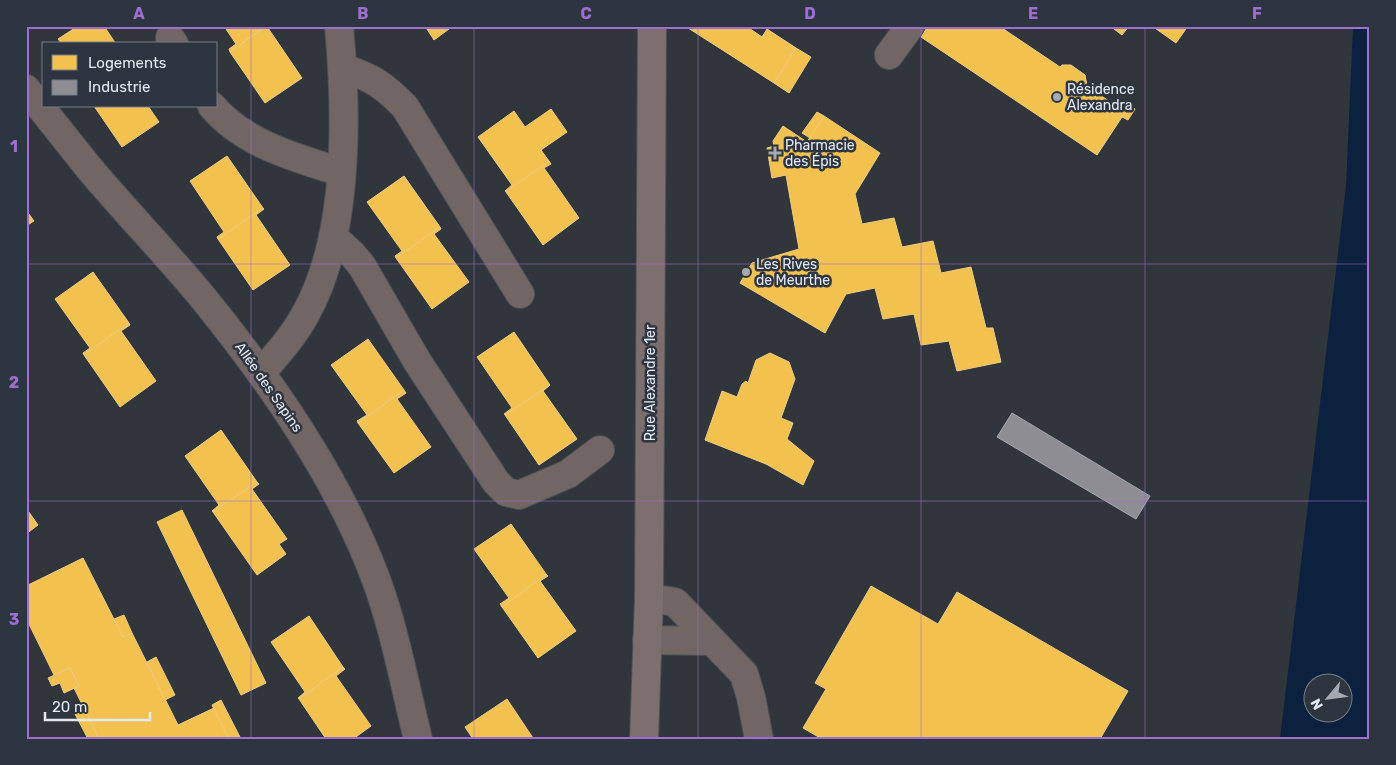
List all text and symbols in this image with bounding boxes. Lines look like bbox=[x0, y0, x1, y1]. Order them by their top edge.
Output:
text: A bbox=[133, 4, 145, 23]
text: B bbox=[357, 4, 369, 23]
text: C bbox=[580, 4, 592, 23]
text: D bbox=[804, 4, 816, 23]
text: E bbox=[1028, 4, 1038, 23]
text: F bbox=[1252, 4, 1262, 23]
legend bbox=[42, 42, 218, 108]
text: Logements bbox=[88, 54, 167, 72]
text: Industrie bbox=[88, 78, 150, 96]
place label: Résidence Alexandra bbox=[1067, 81, 1135, 114]
marker: Résidence Alexandra bbox=[1051, 91, 1063, 103]
text: 1 bbox=[10, 137, 18, 156]
place label: Pharmacie des Épis bbox=[785, 137, 855, 170]
marker: Pharmacie des Épis bbox=[769, 147, 781, 159]
place label: Les Rives de Meurthe bbox=[756, 256, 830, 289]
marker: Les Rives de Meurthe bbox=[740, 266, 752, 278]
street label: Rue Alexandre 1er bbox=[642, 324, 659, 441]
street label: Allée des Sapins bbox=[231, 339, 306, 436]
text: 2 bbox=[9, 373, 19, 392]
text: 3 bbox=[9, 610, 19, 629]
north arrow bbox=[1304, 672, 1354, 722]
scale bar bbox=[45, 690, 150, 722]
text: N bbox=[1307, 696, 1327, 713]
text: 20 m bbox=[52, 698, 87, 716]

